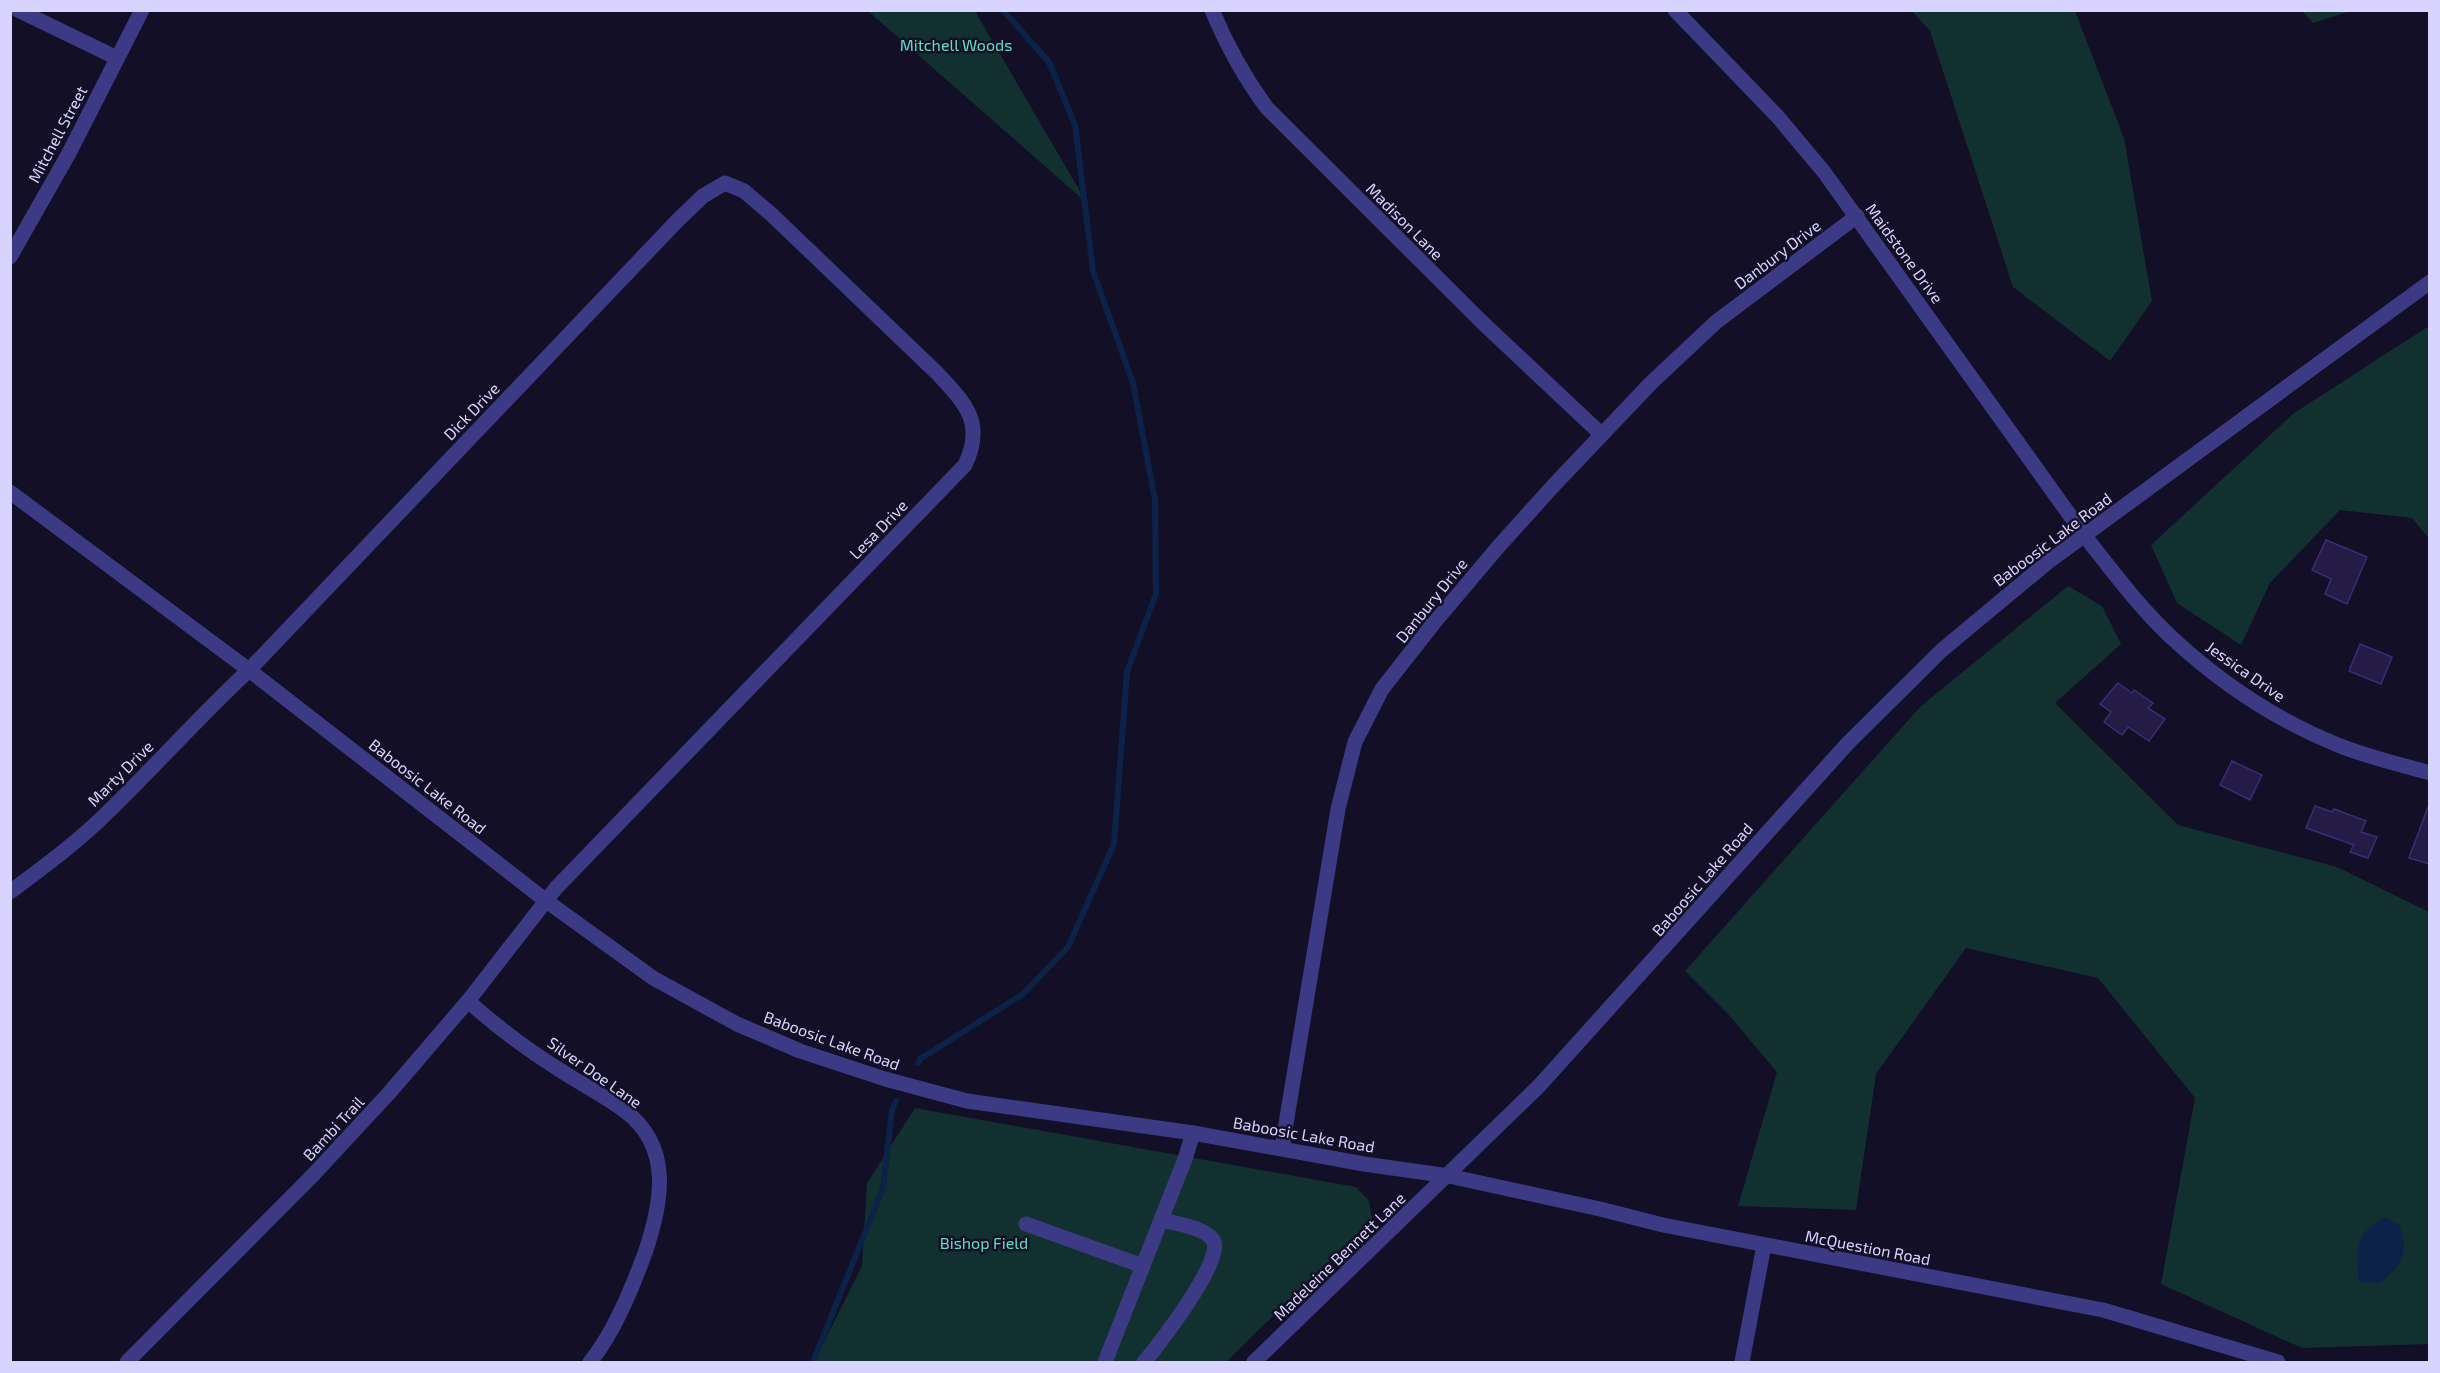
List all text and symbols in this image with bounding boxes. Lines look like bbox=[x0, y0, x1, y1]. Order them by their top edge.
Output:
park label: Mitchell Woods bbox=[900, 35, 1012, 54]
street label: Mitchell Street bbox=[24, 82, 90, 186]
street label: Madison Lane bbox=[1363, 179, 1447, 263]
street label: Maidstone Drive bbox=[1862, 199, 1948, 307]
street label: Danbury Drive bbox=[1730, 215, 1824, 293]
street label: Dick Drive bbox=[439, 379, 503, 443]
street label: Baboosic Lake Road bbox=[1989, 488, 2115, 590]
street label: Lesa Drive bbox=[845, 495, 911, 563]
street label: Danbury Drive bbox=[1391, 554, 1471, 646]
street label: Jessica Drive bbox=[2203, 637, 2289, 705]
street label: Baboosic Lake Road bbox=[366, 734, 490, 838]
street label: Marty Drive bbox=[83, 736, 157, 810]
street label: Baboosic Lake Road bbox=[1648, 819, 1756, 939]
street label: Baboosic Lake Road bbox=[761, 1007, 903, 1073]
street label: Silver Doe Lane bbox=[544, 1032, 646, 1112]
street label: Bambi Trail bbox=[299, 1092, 368, 1164]
street label: Baboosic Lake Road bbox=[1232, 1112, 1376, 1156]
street label: Madeleine Bennett Lane bbox=[1269, 1188, 1409, 1324]
street label: McQuestion Road bbox=[1804, 1226, 1932, 1269]
park label: Bishop Field bbox=[940, 1233, 1028, 1252]

